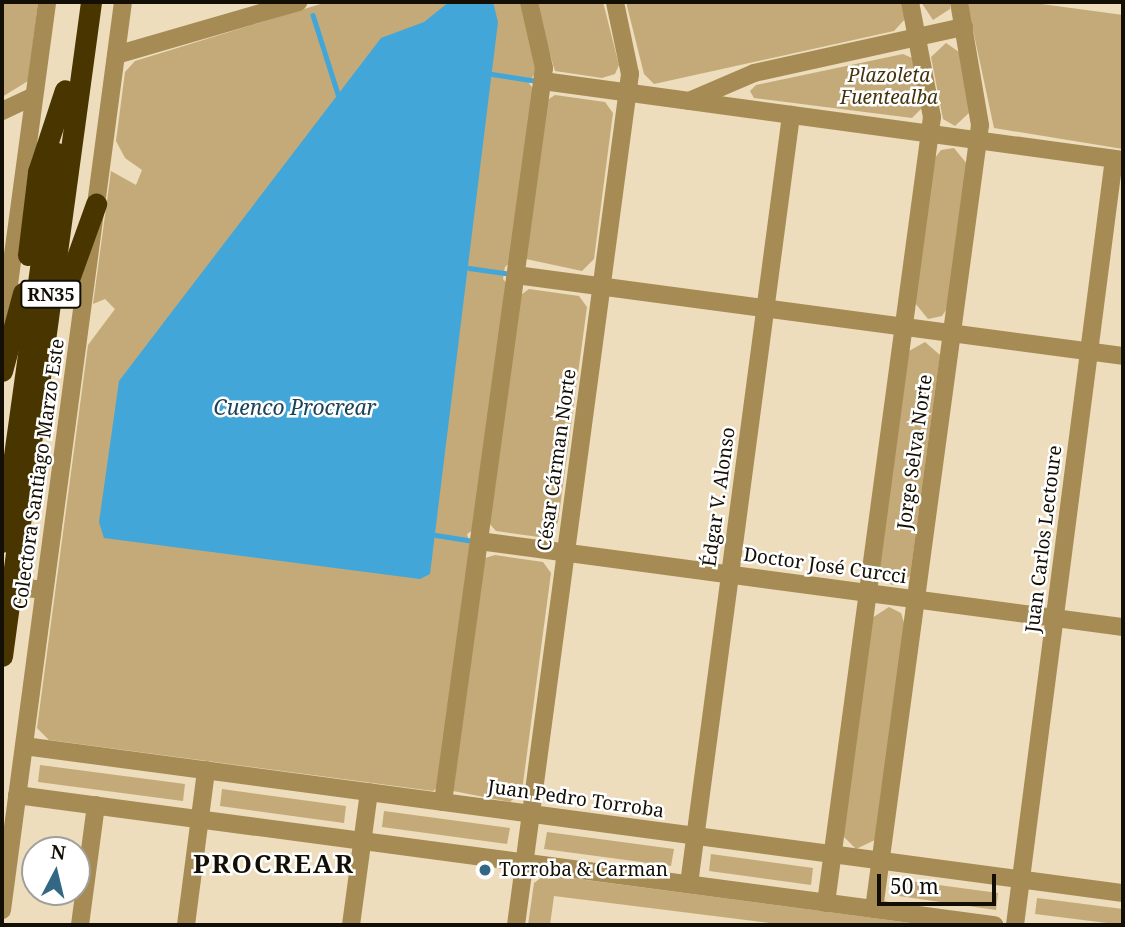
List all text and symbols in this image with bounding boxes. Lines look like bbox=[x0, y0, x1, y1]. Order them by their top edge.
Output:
park label: Plazoleta Fuentealba bbox=[840, 65, 938, 109]
road number: RN35 bbox=[20, 280, 82, 308]
street label: Colectora Santiago Marzo Este bbox=[9, 337, 69, 611]
street label: César Cárman Norte bbox=[533, 368, 581, 552]
street label: Jorge Selva Norte bbox=[893, 373, 937, 531]
water label: Cuenco Procrear bbox=[214, 394, 376, 420]
street label: Édgar V. Alonso bbox=[698, 426, 740, 568]
street label: Juan Carlos Lectoure bbox=[1021, 444, 1067, 634]
street label: Doctor José Curcci bbox=[742, 543, 908, 589]
street label: Juan Pedro Torroba bbox=[486, 775, 666, 823]
north arrow bbox=[21, 836, 91, 906]
text: N bbox=[49, 838, 67, 866]
district label: PROCREAR bbox=[194, 848, 354, 880]
place label: Torroba & Carman bbox=[499, 859, 668, 881]
scale bar bbox=[880, 860, 999, 904]
marker: Torroba & Carman bbox=[477, 862, 493, 878]
text: 50 m bbox=[890, 872, 939, 900]

